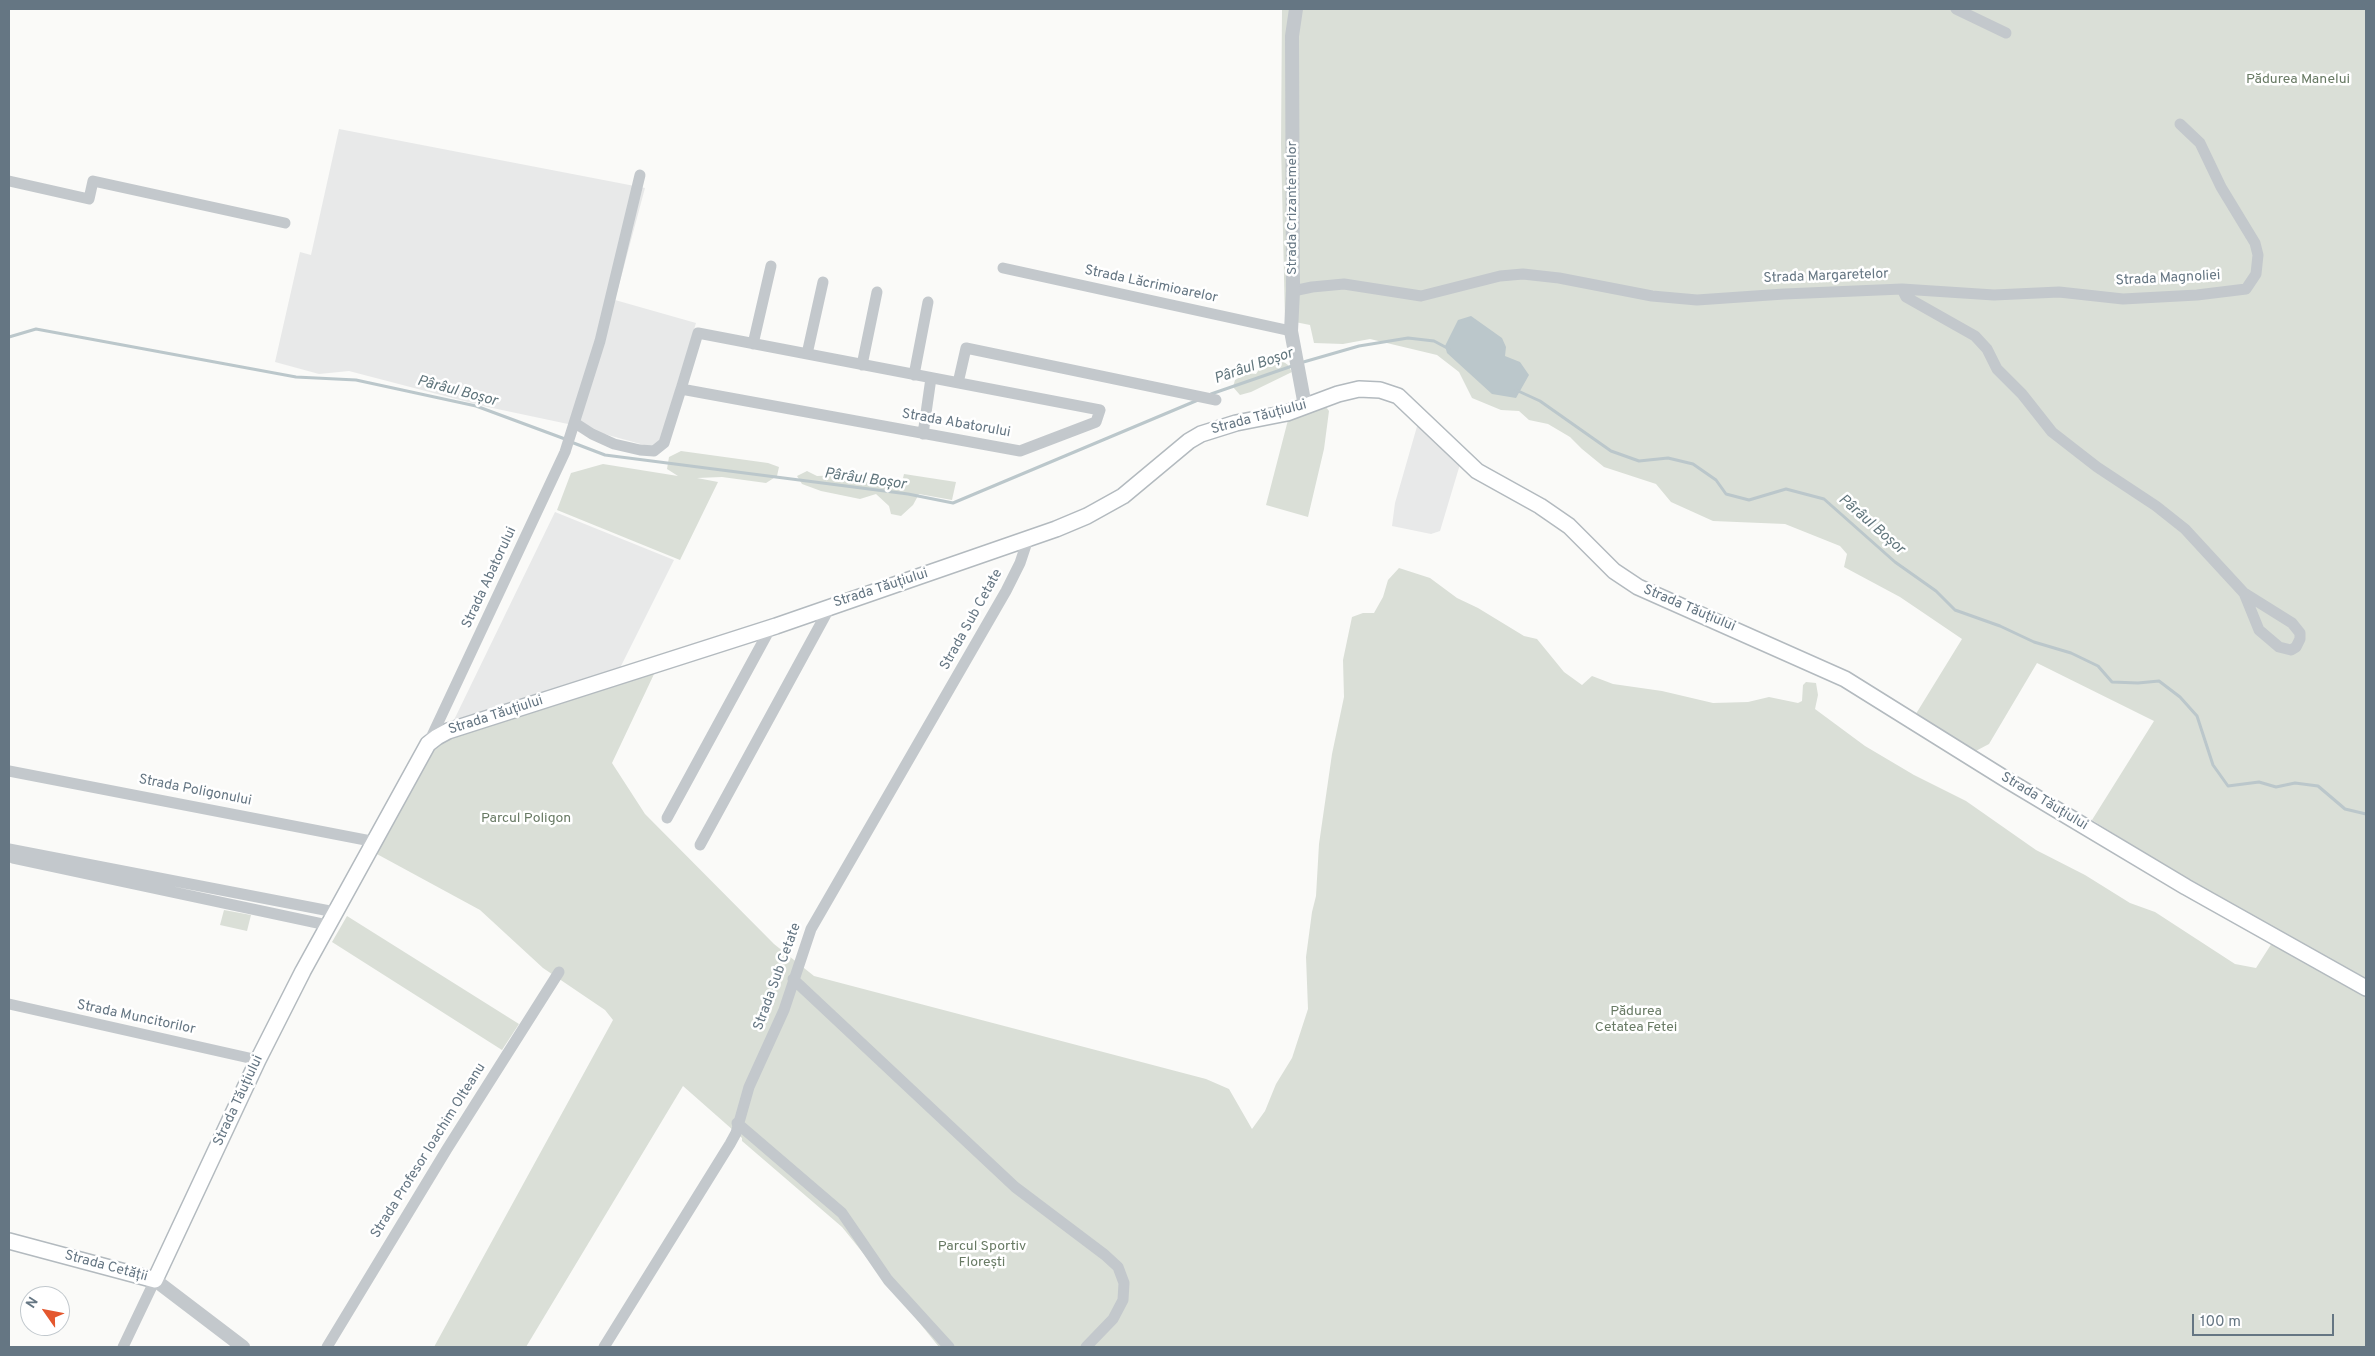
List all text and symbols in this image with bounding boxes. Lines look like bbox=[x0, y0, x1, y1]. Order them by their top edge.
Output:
park label: Pădurea Manelui bbox=[2246, 72, 2350, 88]
street label: Strada Crizantemelor bbox=[1285, 141, 1301, 275]
street label: Strada Lăcrimioarelor bbox=[1083, 263, 1219, 307]
street label: Strada Margaretelor bbox=[1763, 266, 1889, 288]
street label: Strada Magnoliei bbox=[2115, 268, 2221, 290]
water label: Pârâul Boșor bbox=[1212, 345, 1296, 389]
water label: Pârâul Boșor bbox=[415, 373, 499, 411]
street label: Strada Tăuțiului bbox=[1209, 397, 1309, 439]
street label: Strada Abatorului bbox=[900, 406, 1012, 442]
water label: Pârâul Boșor bbox=[823, 465, 907, 495]
water label: Pârâul Boșor bbox=[1834, 491, 1908, 559]
street label: Strada Abatorului bbox=[459, 525, 521, 631]
street label: Strada Tăuțiului bbox=[832, 566, 930, 612]
street label: Strada Sub Cetate bbox=[937, 566, 1007, 674]
street label: Strada Tăuțiului bbox=[1640, 582, 1738, 636]
street label: Strada Tăuțiului bbox=[447, 693, 545, 739]
street label: Strada Tăuțiului bbox=[1997, 769, 2091, 835]
street label: Strada Poligonului bbox=[137, 772, 253, 810]
park label: Parcul Poligon bbox=[481, 811, 571, 827]
street label: Strada Sub Cetate bbox=[751, 921, 805, 1033]
street label: Strada Muncitorilor bbox=[75, 997, 197, 1039]
park label: Pădurea Cetatea Fetei bbox=[1595, 1004, 1677, 1036]
street label: Strada Tăuțiului bbox=[211, 1053, 267, 1149]
street label: Strada Profesor Ioachim Olteanu bbox=[368, 1060, 490, 1242]
park label: Parcul Sportiv Florești bbox=[938, 1239, 1026, 1272]
street label: Strada Cetății bbox=[63, 1248, 149, 1286]
north arrow bbox=[20, 1286, 70, 1336]
text: N bbox=[23, 1294, 43, 1312]
scale bar bbox=[2195, 1304, 2338, 1336]
text: 100 m bbox=[2200, 1313, 2241, 1332]

